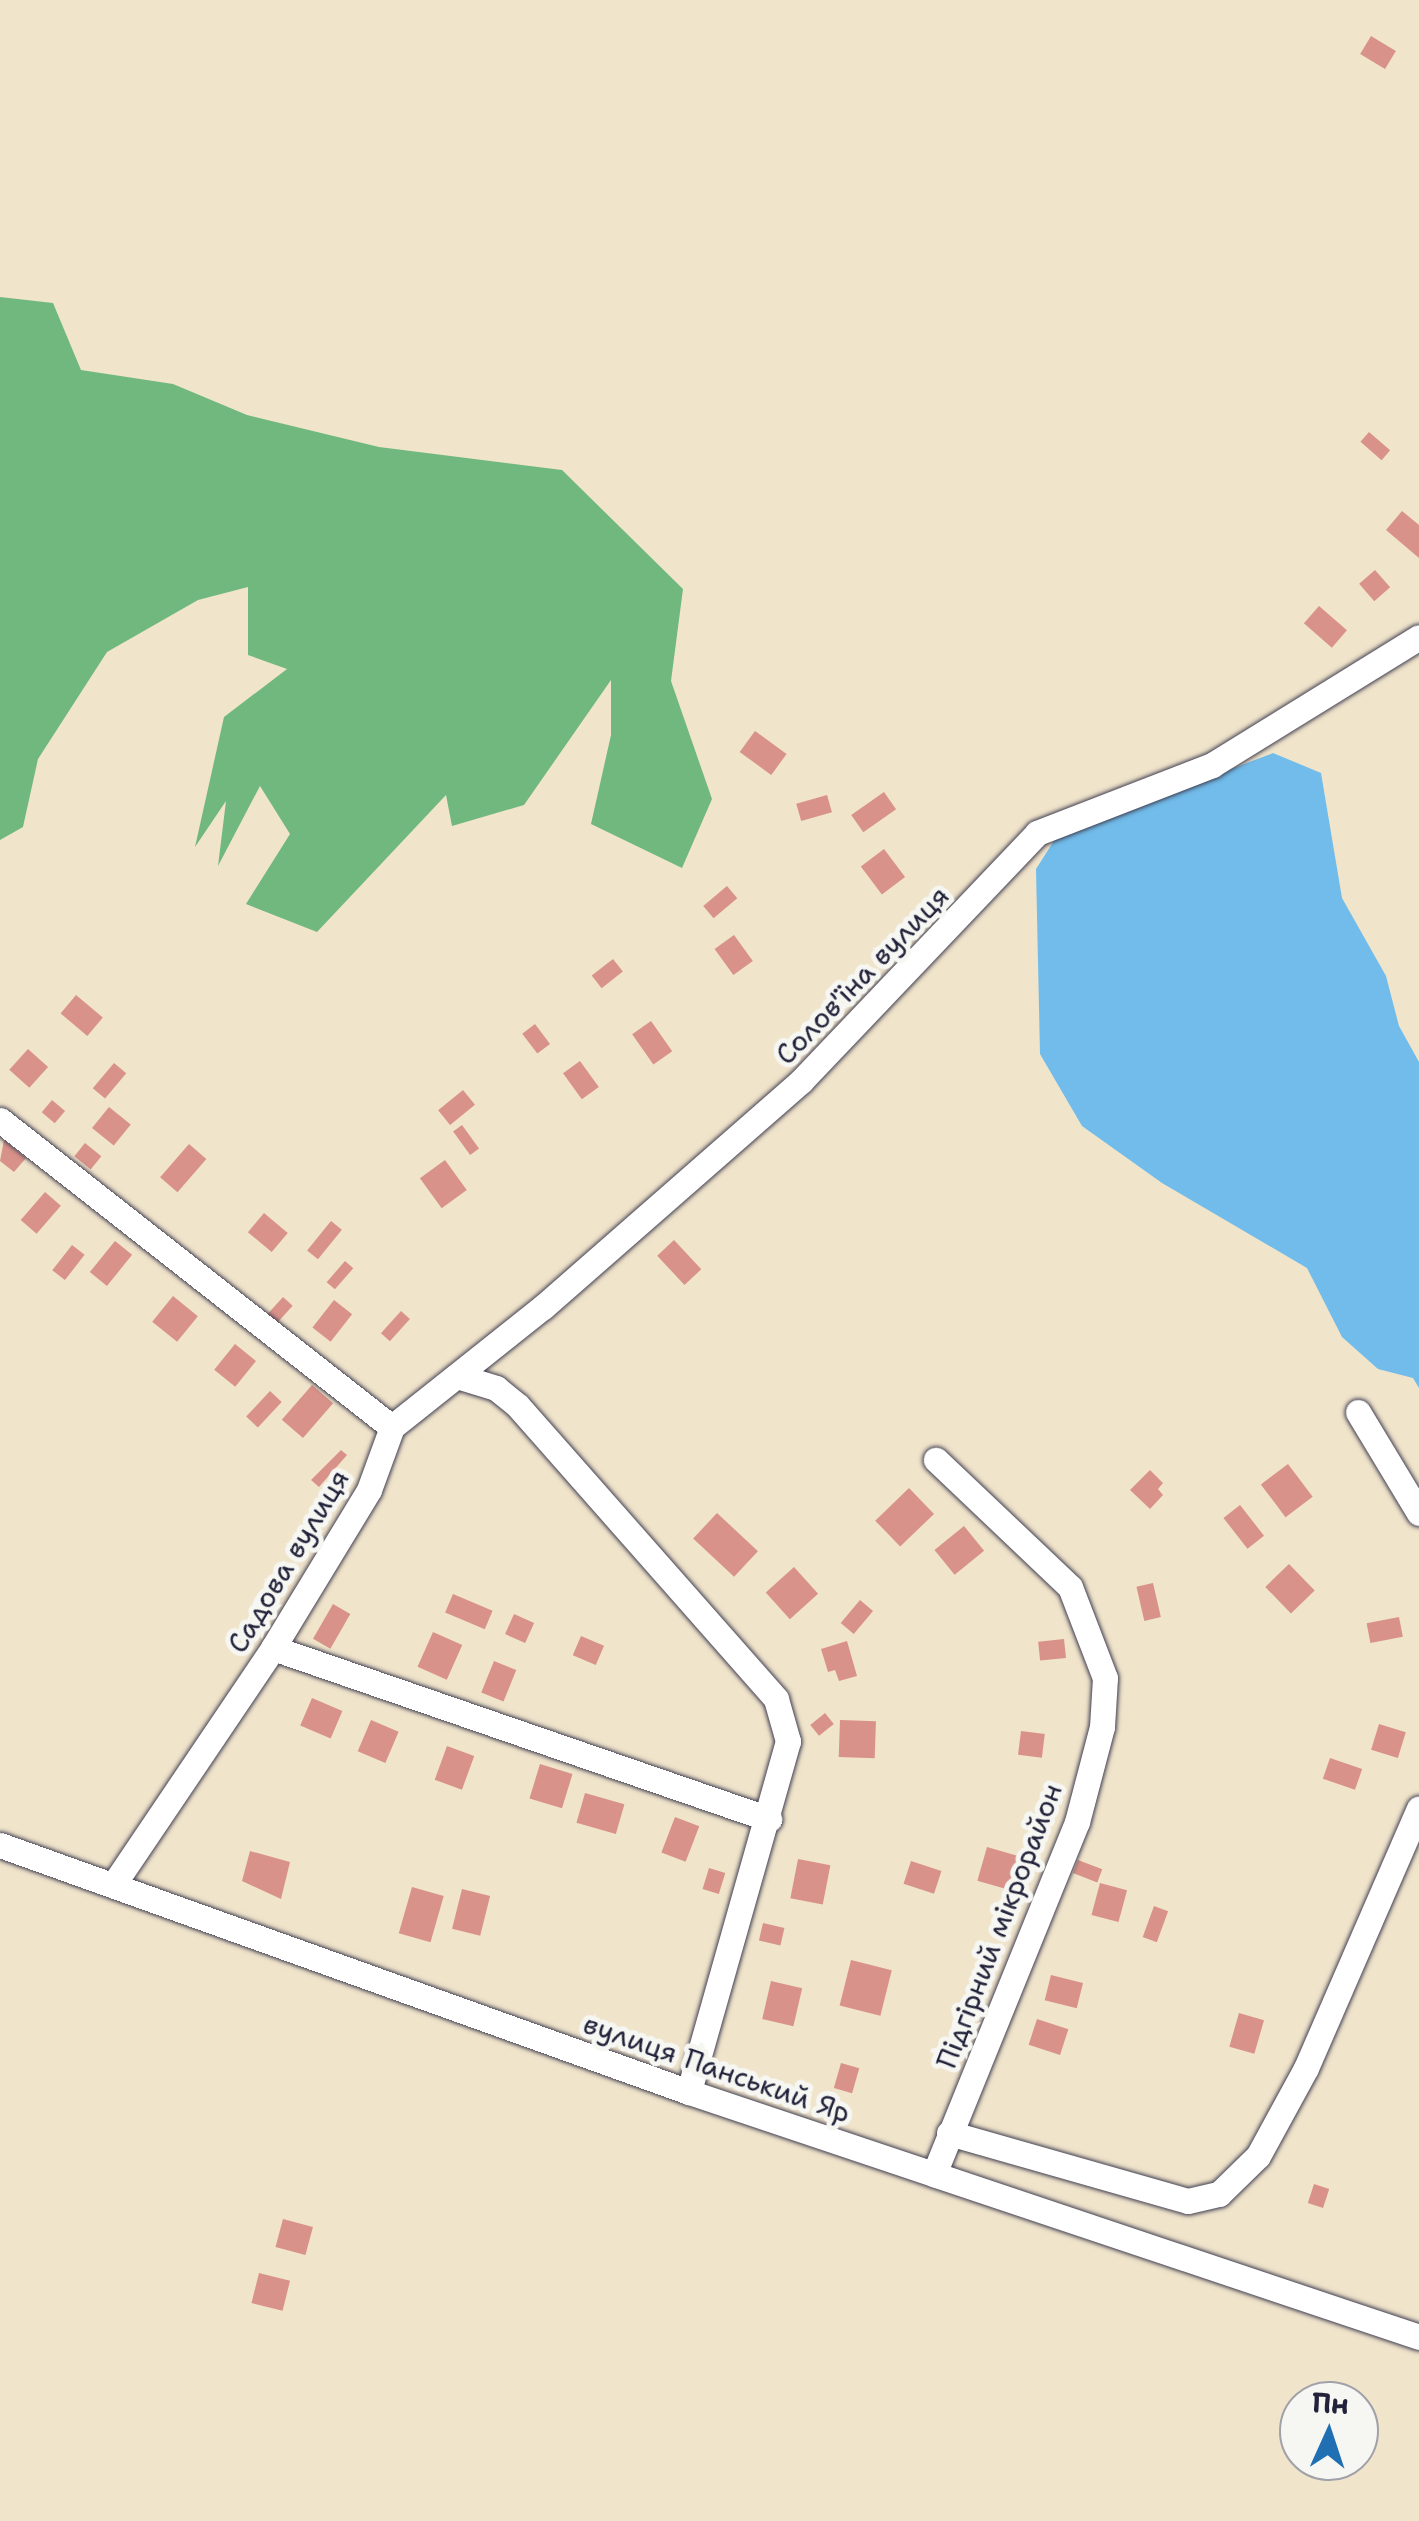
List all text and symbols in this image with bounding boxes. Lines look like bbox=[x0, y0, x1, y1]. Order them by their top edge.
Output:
street label: Солов'їна вулиця bbox=[768, 879, 956, 1071]
street label: Садова вулиця bbox=[220, 1463, 356, 1659]
street label: Підгірний мікрорайон bbox=[929, 1779, 1069, 2073]
street label: вулиця Панський Яр bbox=[579, 2006, 855, 2130]
north arrow bbox=[1279, 2381, 1379, 2481]
text: Пн bbox=[1311, 2383, 1350, 2423]

